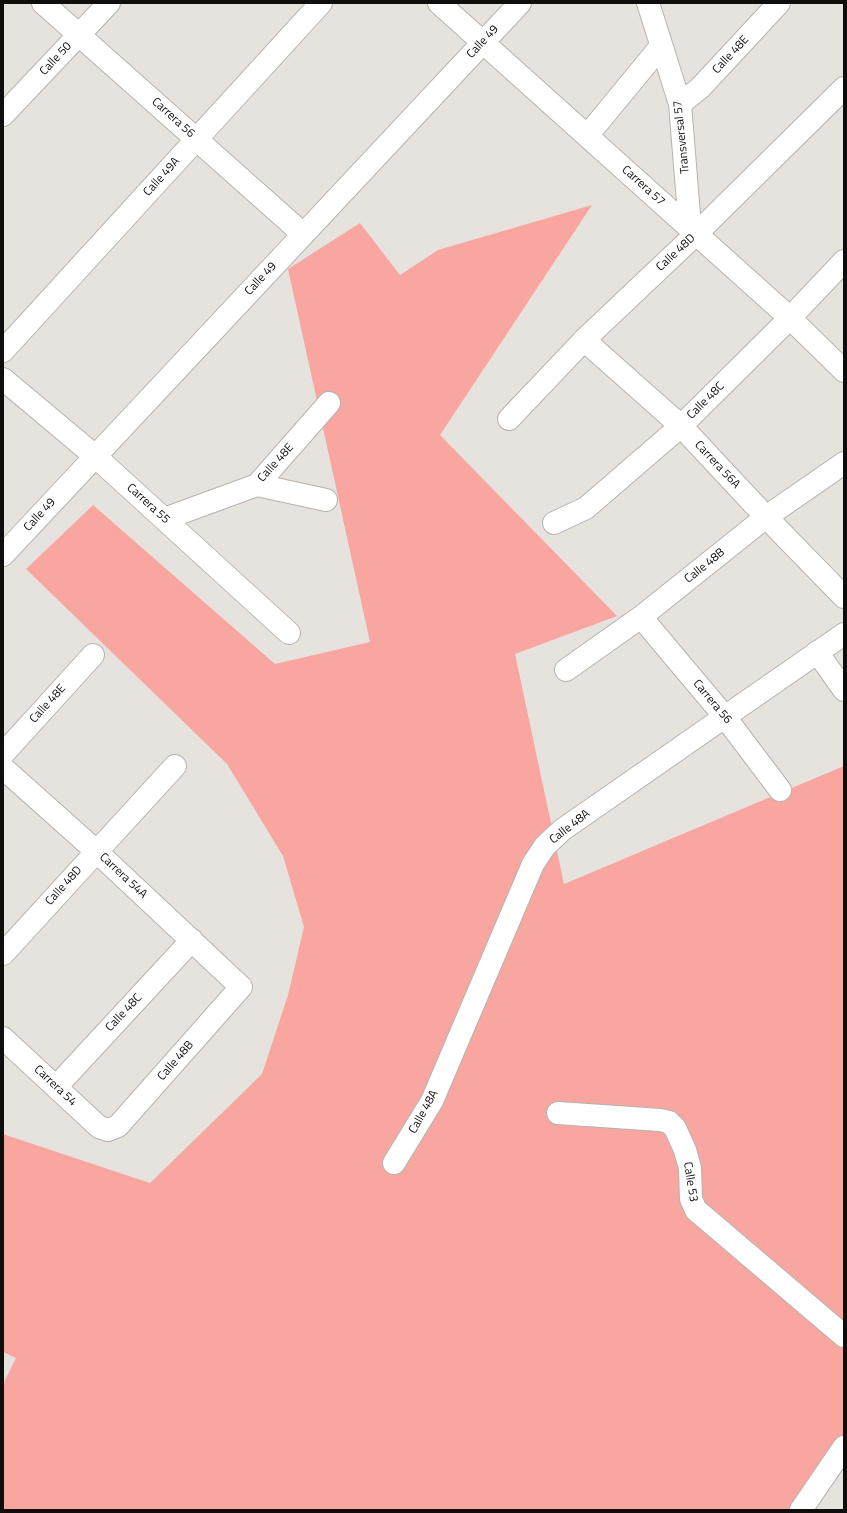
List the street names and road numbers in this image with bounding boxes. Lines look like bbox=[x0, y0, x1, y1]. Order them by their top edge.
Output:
street label: Calle 49 bbox=[464, 22, 502, 62]
street label: Calle 48E bbox=[710, 33, 752, 77]
street label: Calle 50 bbox=[37, 39, 75, 79]
street label: Carrera 56 bbox=[148, 95, 198, 141]
street label: Transversal 57 bbox=[671, 100, 693, 174]
street label: Calle 49A bbox=[141, 155, 183, 199]
street label: Carrera 57 bbox=[618, 163, 668, 209]
street label: Calle 48D bbox=[654, 231, 698, 275]
street label: Calle 49 bbox=[242, 259, 280, 299]
street label: Calle 48C bbox=[684, 379, 728, 423]
street label: Carrera 56A bbox=[691, 438, 743, 492]
street label: Calle 48E bbox=[255, 441, 297, 485]
street label: Carrera 55 bbox=[123, 481, 173, 527]
street label: Calle 49 bbox=[21, 495, 59, 535]
street label: Calle 48B bbox=[682, 545, 728, 587]
street label: Carrera 56 bbox=[689, 677, 735, 727]
street label: Calle 48E bbox=[27, 682, 69, 726]
street label: Calle 48A bbox=[547, 807, 593, 847]
street label: Carrera 54A bbox=[96, 850, 150, 902]
street label: Calle 48D bbox=[43, 863, 85, 909]
street label: Calle 48C bbox=[103, 991, 145, 1035]
street label: Calle 48B bbox=[155, 1038, 197, 1084]
street label: Carrera 54 bbox=[31, 1063, 79, 1109]
street label: Calle 48A bbox=[406, 1088, 442, 1136]
street label: Calle 53 bbox=[680, 1161, 700, 1203]

